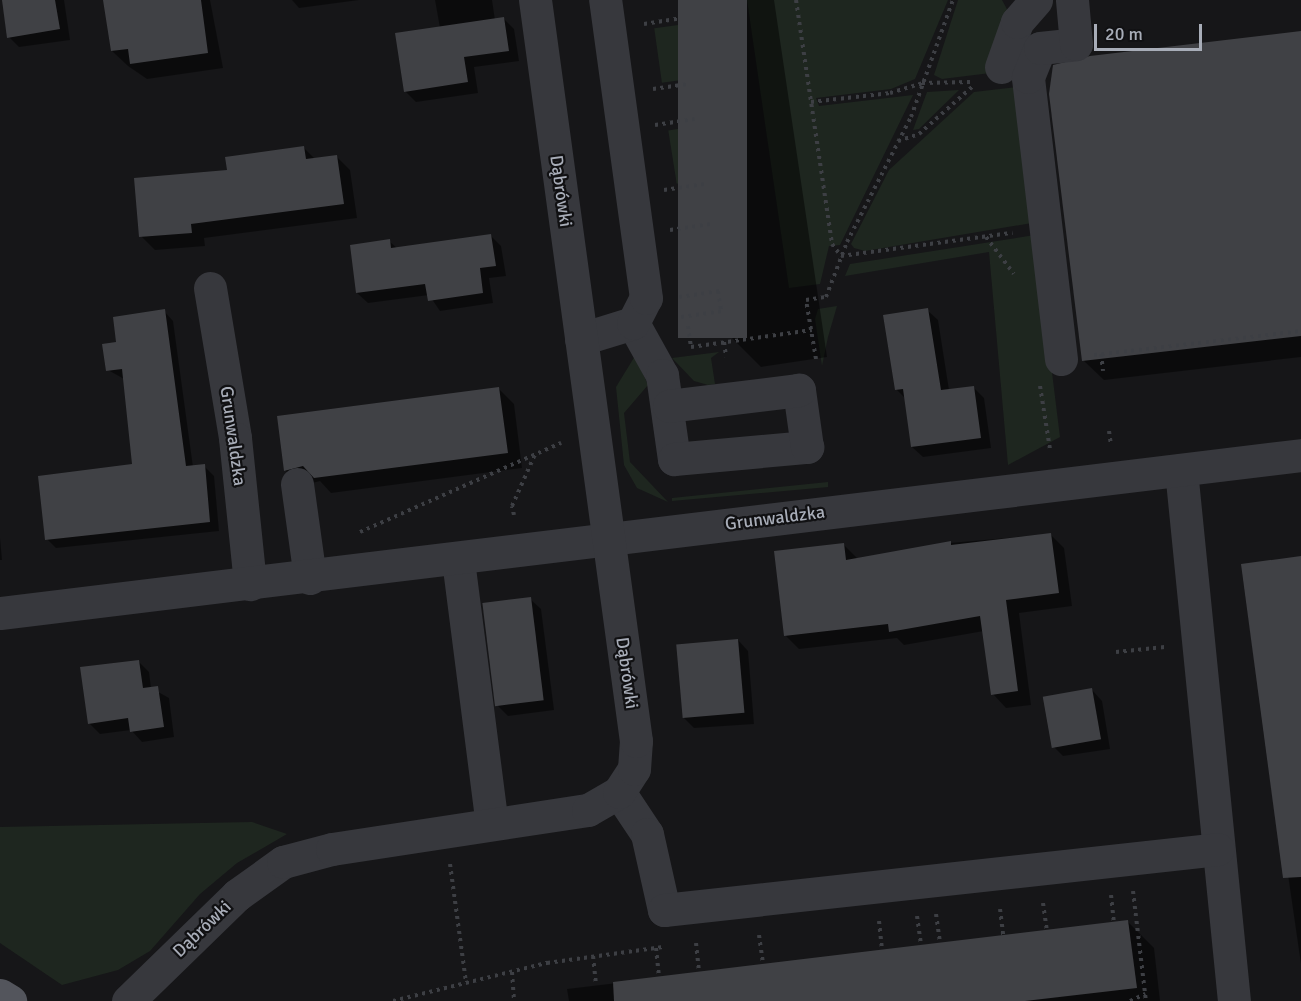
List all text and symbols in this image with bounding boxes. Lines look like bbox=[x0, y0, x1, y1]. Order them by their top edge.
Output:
scale bar bbox=[1097, 12, 1205, 50]
text: 20 m bbox=[1105, 23, 1143, 45]
street label: Dąbrówki bbox=[545, 154, 577, 228]
street label: Grunwaldzka bbox=[215, 385, 251, 487]
street label: Grunwaldzka bbox=[724, 501, 826, 535]
street label: Dąbrówki bbox=[611, 636, 643, 710]
street label: Dąbrówki bbox=[168, 896, 236, 962]

